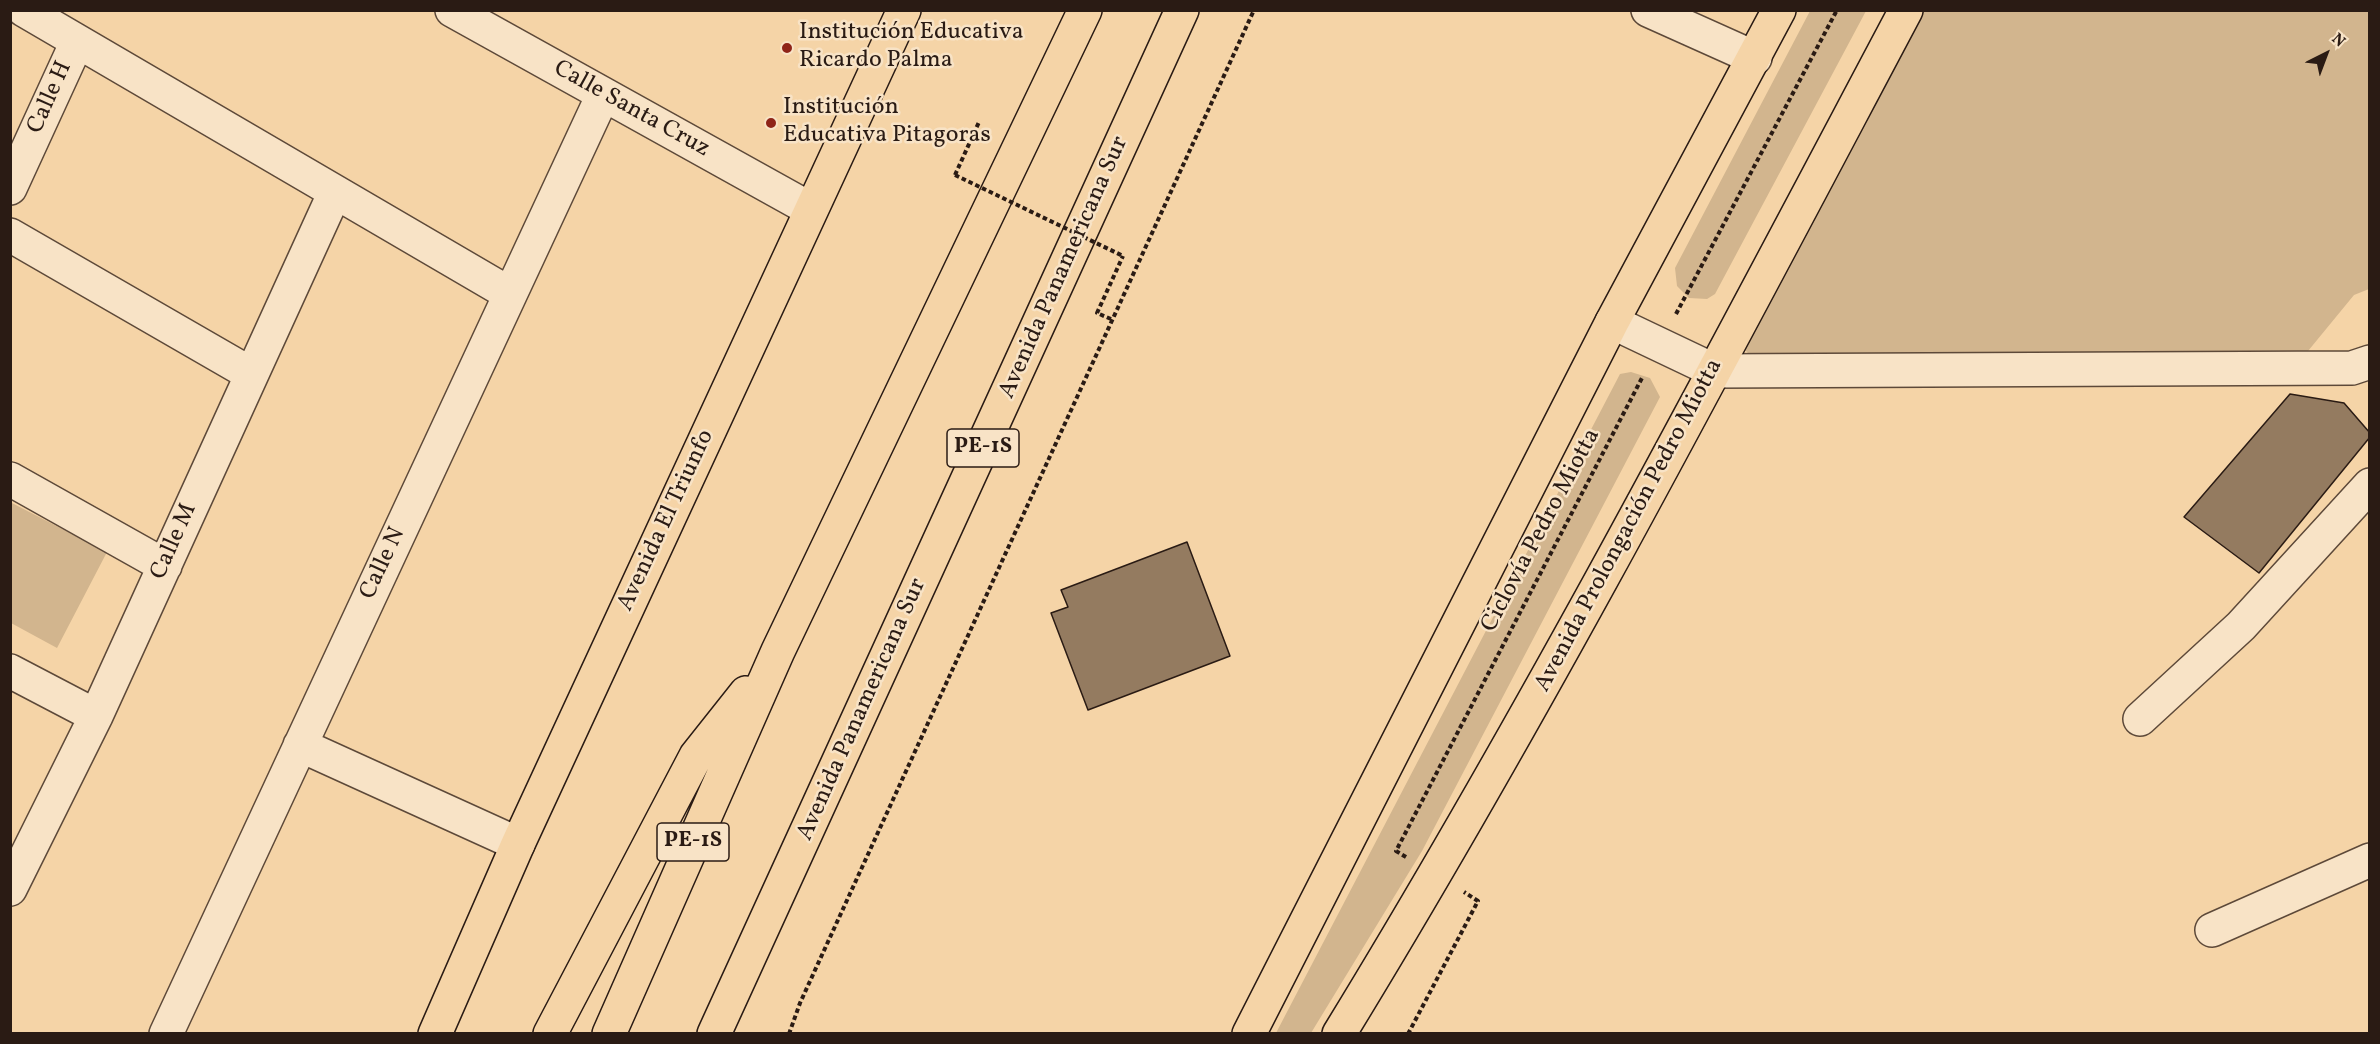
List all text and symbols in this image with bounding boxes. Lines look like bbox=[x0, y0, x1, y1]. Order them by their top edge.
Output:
place label: Institución Educativa Ricardo Palma bbox=[799, 20, 1024, 76]
north arrow bbox=[2296, 24, 2356, 84]
text: N bbox=[2326, 29, 2350, 53]
marker: Institución Educativa Ricardo Palma bbox=[780, 41, 794, 55]
street label: Calle Santa Cruz bbox=[548, 55, 714, 165]
street label: Calle H bbox=[22, 57, 80, 139]
place label: Institución Educativa Pitagoras bbox=[783, 95, 991, 151]
marker: Institución Educativa Pitagoras bbox=[764, 116, 778, 130]
street label: Avenida Panamericana Sur bbox=[994, 133, 1136, 403]
street label: Avenida Prolongación Pedro Miotta bbox=[1530, 355, 1730, 697]
street label: Ciclovía Pedro Miotta bbox=[1476, 424, 1608, 638]
street label: Avenida El Triunfo bbox=[612, 426, 722, 616]
road number: PE-1S bbox=[947, 429, 1019, 467]
street label: Calle M bbox=[145, 499, 205, 585]
street label: Calle N bbox=[355, 523, 413, 605]
street label: Avenida Panamericana Sur bbox=[792, 575, 934, 845]
road number: PE-1S bbox=[657, 823, 729, 861]

